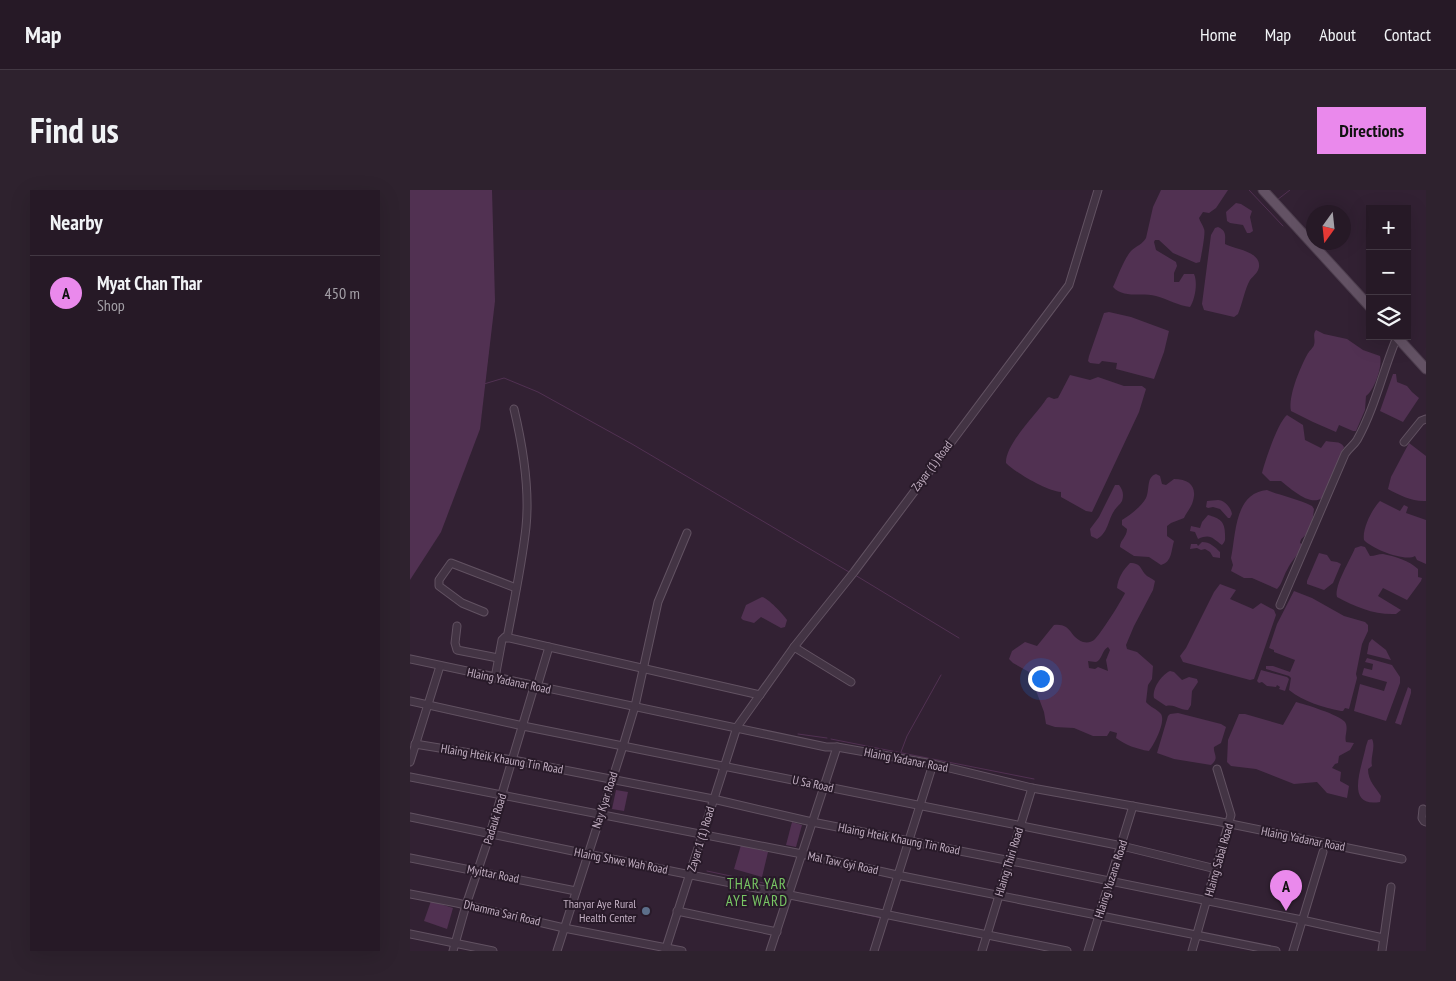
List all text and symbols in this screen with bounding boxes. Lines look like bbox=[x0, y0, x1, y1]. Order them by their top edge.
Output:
text: Map bbox=[25, 19, 62, 50]
text: Home bbox=[1200, 23, 1237, 46]
text: Map bbox=[1265, 23, 1291, 46]
text: About bbox=[1319, 23, 1356, 46]
text: Contact bbox=[1384, 23, 1431, 46]
text: Find us bbox=[30, 107, 119, 153]
button: Directions bbox=[1317, 107, 1426, 154]
north arrow bbox=[1306, 205, 1351, 250]
map controls bbox=[1366, 205, 1411, 340]
button: + bbox=[1366, 205, 1411, 250]
text: Nearby bbox=[50, 209, 103, 236]
button: − bbox=[1366, 250, 1411, 295]
text: Myat Chan Thar bbox=[97, 271, 202, 295]
text: A bbox=[62, 283, 70, 303]
text: 450 m bbox=[325, 283, 360, 303]
text: Shop bbox=[97, 295, 125, 315]
button: layers bbox=[1366, 295, 1411, 340]
street label: Zayar (1) Road bbox=[908, 438, 955, 494]
street label: Hlaing Yadanar Road bbox=[466, 664, 552, 697]
your location bbox=[1028, 666, 1054, 692]
street label: Hlaing Hteik Khaung Tin Road bbox=[440, 740, 564, 777]
street label: Hlaing Yadanar Road bbox=[863, 744, 949, 775]
street label: Nay Kyar Road bbox=[588, 769, 621, 830]
street label: U Sa Road bbox=[791, 772, 835, 795]
street label: Padauk Road bbox=[480, 792, 509, 846]
street label: Zayar 1 (1) Road bbox=[684, 805, 717, 873]
street label: Hlaing Hteik Khaung Tin Road bbox=[837, 819, 961, 858]
street label: Hlaing Sabal Road bbox=[1201, 822, 1236, 898]
street label: Hlaing Yadanar Road bbox=[1260, 823, 1346, 854]
street label: Hlaing Thiri Road bbox=[991, 825, 1026, 898]
street label: Hlaing Yuzana Road bbox=[1091, 838, 1130, 920]
street label: Hlaing Shwe Wah Road bbox=[573, 844, 669, 877]
street label: Mal Taw Gyi Road bbox=[806, 848, 880, 877]
street label: Myittar Road bbox=[466, 861, 520, 886]
pin: A bbox=[1270, 870, 1302, 911]
district label: THAR YAR AYE WARD bbox=[726, 874, 788, 910]
street label: Dhamma Sari Road bbox=[462, 896, 542, 929]
place label: Tharyar Aye Rural Health Center bbox=[563, 896, 637, 925]
marker: Tharyar Aye Rural Health Center bbox=[640, 905, 652, 917]

